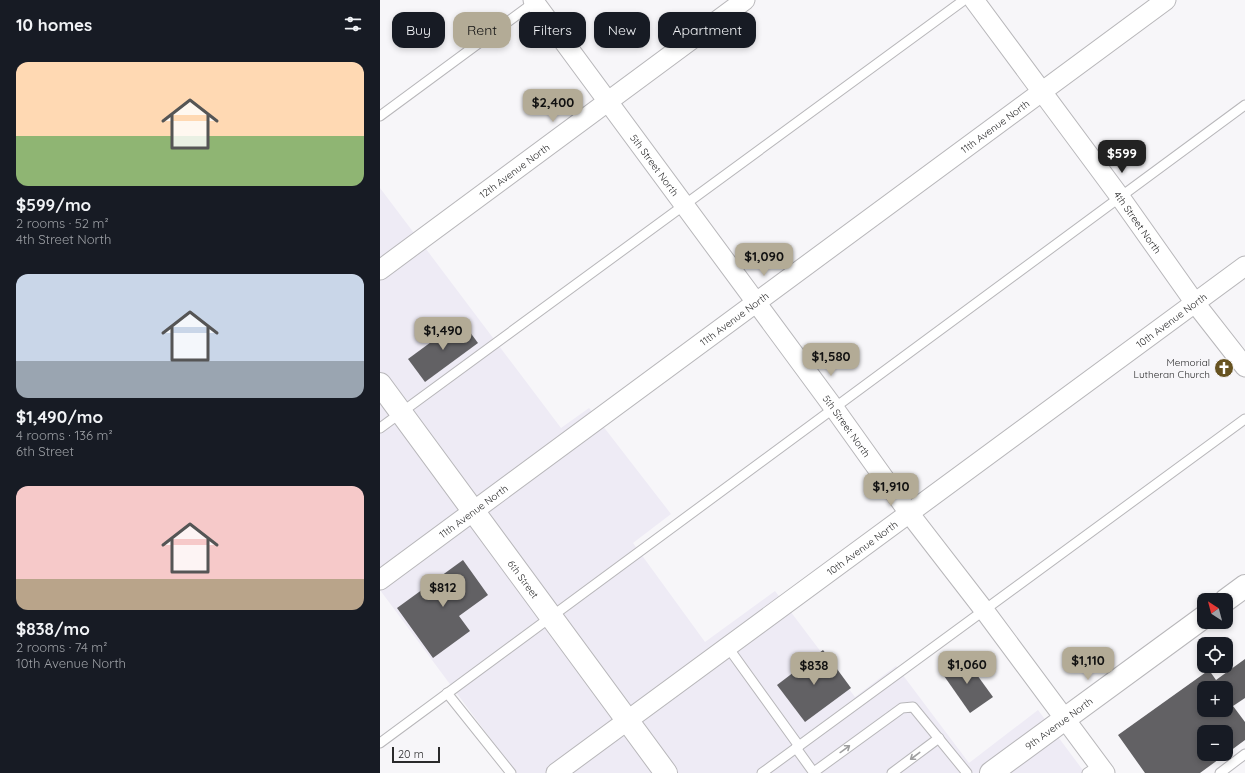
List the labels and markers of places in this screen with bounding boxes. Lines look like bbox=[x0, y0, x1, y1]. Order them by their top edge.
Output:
pin: $2,400 bbox=[520, 89, 586, 123]
pin: $599 bbox=[1098, 140, 1146, 174]
pin: $1,090 bbox=[731, 243, 797, 277]
pin: $1,490 bbox=[410, 317, 476, 351]
pin: $1,580 bbox=[798, 343, 864, 377]
place label: Memorial Lutheran Church bbox=[1134, 356, 1210, 381]
church icon: Memorial Lutheran Church bbox=[1213, 357, 1235, 379]
pin: $1,910 bbox=[858, 473, 924, 507]
pin: $812 bbox=[419, 574, 467, 608]
pin: $1,110 bbox=[1055, 647, 1121, 681]
pin: $1,060 bbox=[934, 651, 1000, 685]
pin: $838 bbox=[790, 652, 838, 686]

